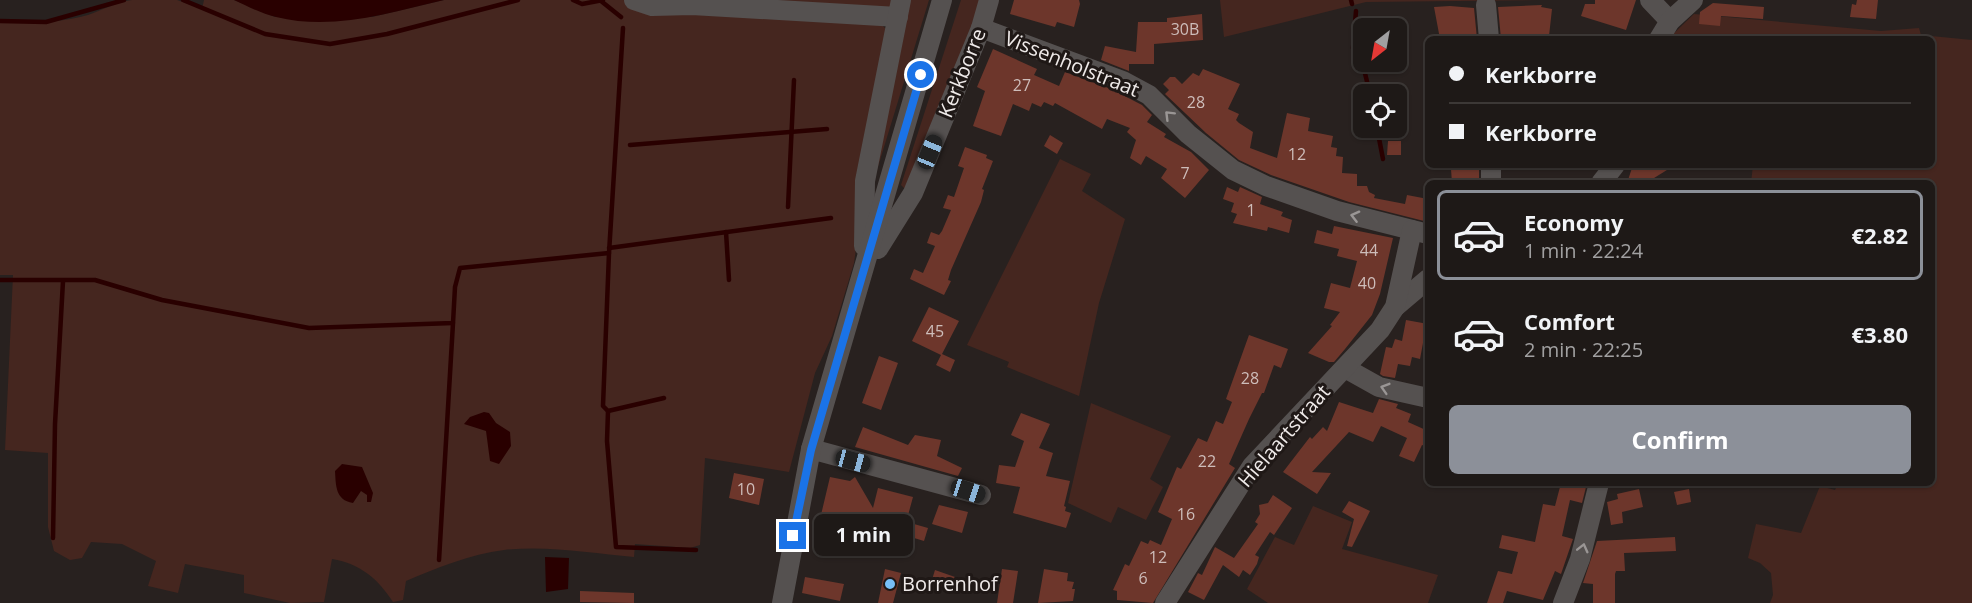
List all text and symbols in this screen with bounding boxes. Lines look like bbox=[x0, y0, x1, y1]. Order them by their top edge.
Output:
house number: 30B bbox=[1171, 18, 1199, 40]
north arrow bbox=[1353, 18, 1407, 72]
map controls bbox=[1353, 18, 1407, 138]
street label: Kerkborre bbox=[931, 24, 992, 121]
street label: Vissenholstraat bbox=[1001, 24, 1144, 103]
text: Kerkborre bbox=[1485, 59, 1597, 89]
route start bbox=[907, 61, 934, 88]
house number: 27 bbox=[1013, 74, 1031, 96]
button: locate bbox=[1353, 84, 1407, 138]
house number: 28 bbox=[1187, 91, 1205, 113]
one-way arrow bbox=[1165, 111, 1176, 122]
text: Kerkborre bbox=[1485, 117, 1597, 147]
car bbox=[915, 132, 945, 172]
house number: 12 bbox=[1288, 143, 1306, 165]
house number: 7 bbox=[1180, 162, 1190, 184]
house number: 1 bbox=[1246, 199, 1256, 221]
text: Economy bbox=[1524, 207, 1623, 237]
icon: car bbox=[1452, 208, 1506, 262]
one-way arrow bbox=[1351, 210, 1361, 223]
text: €2.82 bbox=[1851, 220, 1908, 250]
text: 1 min · 22:24 bbox=[1524, 237, 1643, 264]
house number: 44 bbox=[1360, 239, 1378, 261]
house number: 40 bbox=[1358, 272, 1376, 294]
text: Comfort bbox=[1524, 306, 1615, 336]
icon: car bbox=[1452, 307, 1506, 361]
text: €3.80 bbox=[1851, 319, 1908, 349]
house number: 45 bbox=[926, 320, 944, 342]
text: 2 min · 22:25 bbox=[1524, 336, 1643, 363]
house number: 28 bbox=[1241, 367, 1259, 389]
street label: Hielaartstraat bbox=[1232, 379, 1336, 493]
one-way arrow bbox=[1380, 383, 1391, 395]
button: Confirm bbox=[1449, 405, 1911, 474]
car bbox=[833, 448, 873, 474]
house number: 22 bbox=[1198, 450, 1216, 472]
car bbox=[948, 477, 988, 505]
house number: 10 bbox=[737, 478, 755, 500]
house number: 16 bbox=[1177, 503, 1195, 525]
callout: 1 min bbox=[814, 515, 913, 557]
text: 1 min bbox=[836, 521, 891, 548]
route end bbox=[779, 522, 806, 549]
one-way arrow bbox=[1576, 543, 1589, 553]
house number: 12 bbox=[1149, 546, 1167, 568]
house number: 6 bbox=[1138, 567, 1148, 589]
place label: Borrenhof bbox=[902, 570, 999, 597]
marker: Borrenhof bbox=[883, 577, 897, 591]

